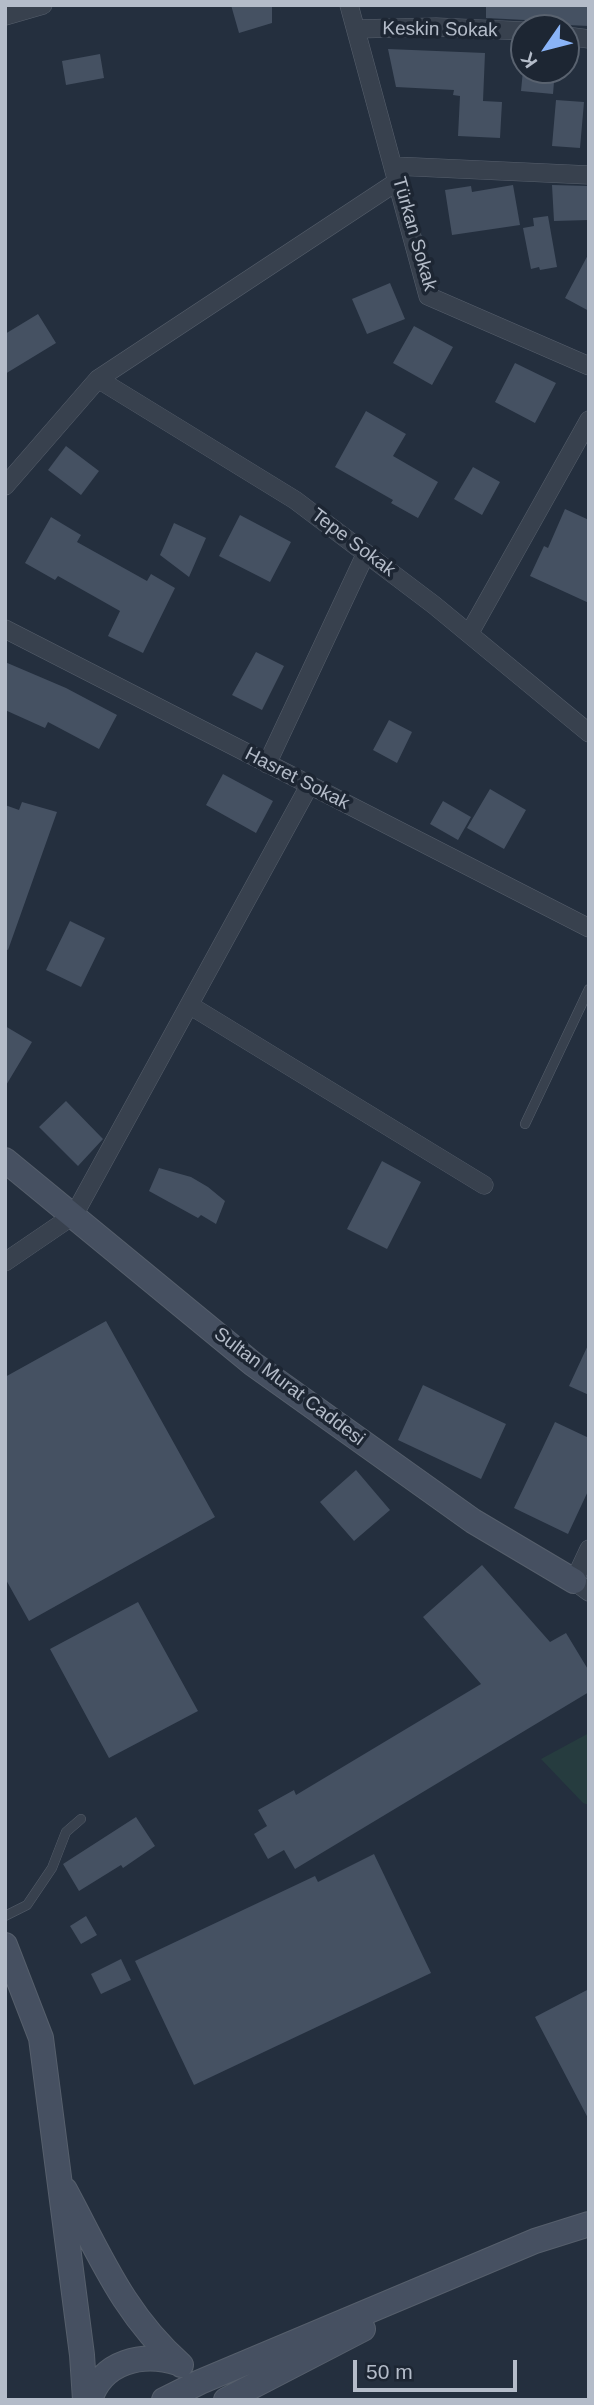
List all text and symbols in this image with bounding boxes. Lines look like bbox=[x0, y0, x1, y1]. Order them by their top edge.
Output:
north arrow bbox=[510, 14, 580, 84]
street label: Keskin Sokak bbox=[382, 18, 498, 42]
text: K bbox=[516, 49, 542, 72]
street label: Türkan Sokak bbox=[387, 175, 441, 293]
street label: Tepe Sokak bbox=[306, 504, 400, 582]
street label: Hasret Sokak bbox=[241, 743, 353, 815]
street label: Sultan Murat Caddesi bbox=[209, 1323, 369, 1451]
scale bar bbox=[356, 2346, 520, 2390]
text: 50 m bbox=[366, 2360, 413, 2383]

